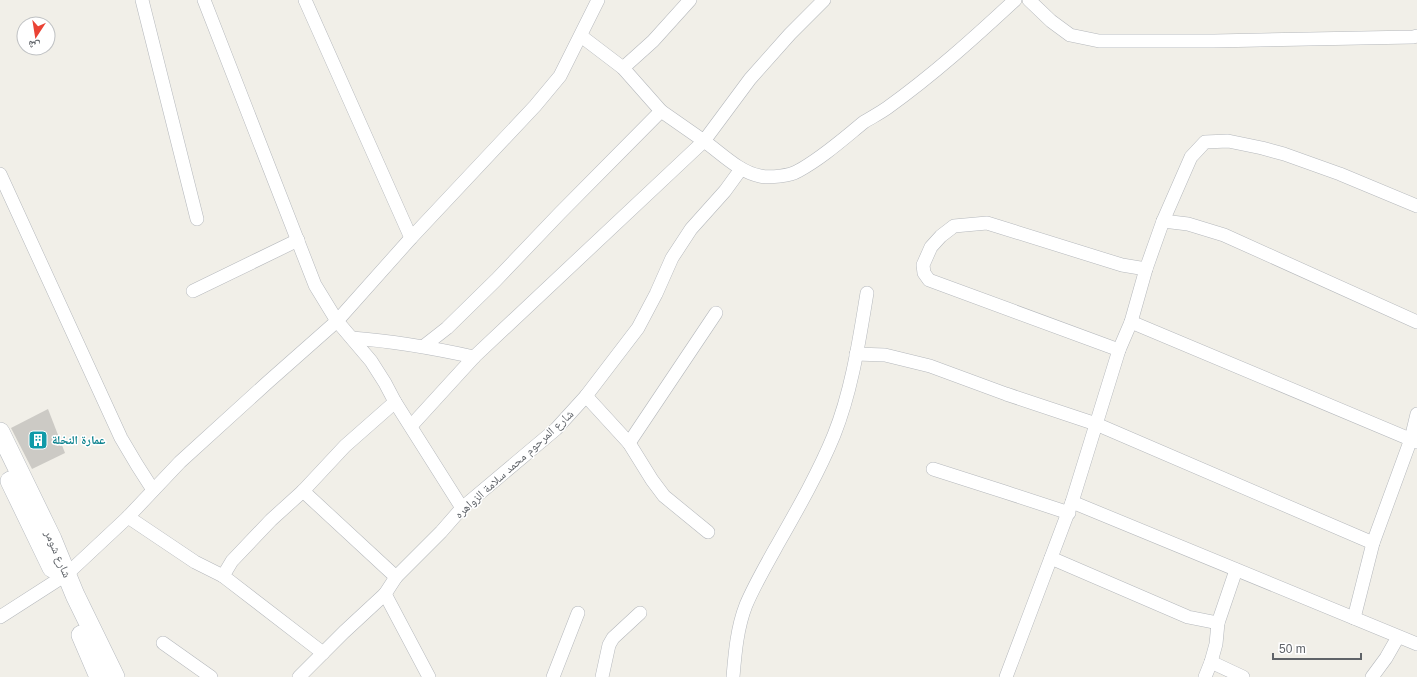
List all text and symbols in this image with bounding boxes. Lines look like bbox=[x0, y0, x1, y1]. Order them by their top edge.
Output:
north arrow bbox=[16, 16, 56, 56]
text: ش bbox=[27, 37, 41, 53]
street label: شارع المرحوم محمد سلامة الزواهره bbox=[452, 407, 577, 522]
building icon: عمارة النخلة bbox=[27, 429, 49, 451]
place label: عمارة النخلة bbox=[52, 433, 106, 447]
street label: شارع شومر bbox=[40, 527, 74, 580]
scale bar bbox=[1273, 635, 1361, 661]
text: 50 m bbox=[1279, 642, 1306, 656]

